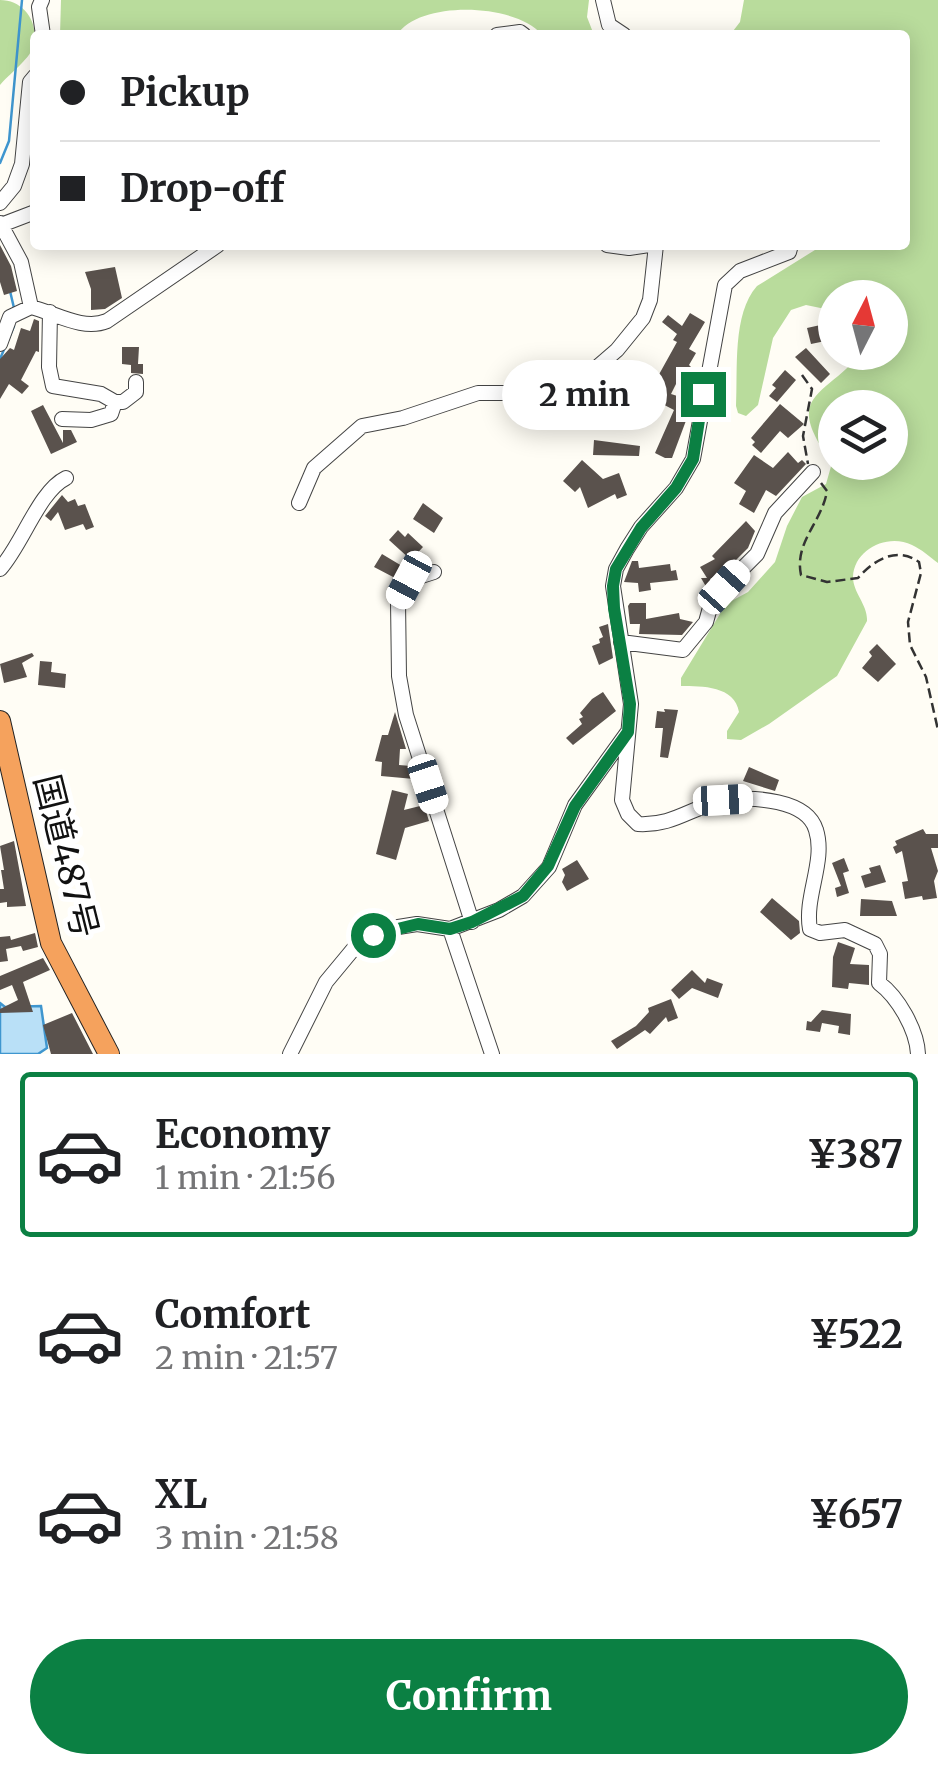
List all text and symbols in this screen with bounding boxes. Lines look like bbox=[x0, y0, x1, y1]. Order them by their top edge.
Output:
text: Pickup bbox=[120, 69, 250, 116]
text: Drop-off bbox=[120, 165, 285, 212]
north arrow bbox=[818, 280, 908, 370]
map controls bbox=[818, 280, 908, 480]
callout: 2 min bbox=[503, 359, 668, 429]
route end bbox=[681, 372, 726, 417]
text: 2 min bbox=[539, 375, 630, 415]
button: layers bbox=[818, 390, 908, 480]
car bbox=[382, 546, 436, 614]
car bbox=[693, 555, 755, 619]
car bbox=[404, 751, 452, 817]
street label: 国道487号 bbox=[25, 770, 107, 942]
car bbox=[692, 783, 754, 817]
route start bbox=[351, 913, 396, 958]
icon: car bbox=[35, 1110, 125, 1200]
text: Economy bbox=[155, 1111, 330, 1158]
text: ¥387 bbox=[807, 1131, 903, 1178]
text: 1 min · 21:56 bbox=[155, 1158, 336, 1198]
icon: car bbox=[35, 1290, 125, 1380]
text: Comfort bbox=[155, 1291, 311, 1338]
text: ¥522 bbox=[809, 1311, 903, 1358]
text: 2 min · 21:57 bbox=[155, 1338, 338, 1378]
icon: car bbox=[35, 1470, 125, 1560]
text: XL bbox=[155, 1471, 207, 1518]
text: ¥657 bbox=[809, 1491, 903, 1538]
text: 3 min · 21:58 bbox=[155, 1518, 339, 1558]
button: Confirm bbox=[30, 1639, 908, 1754]

